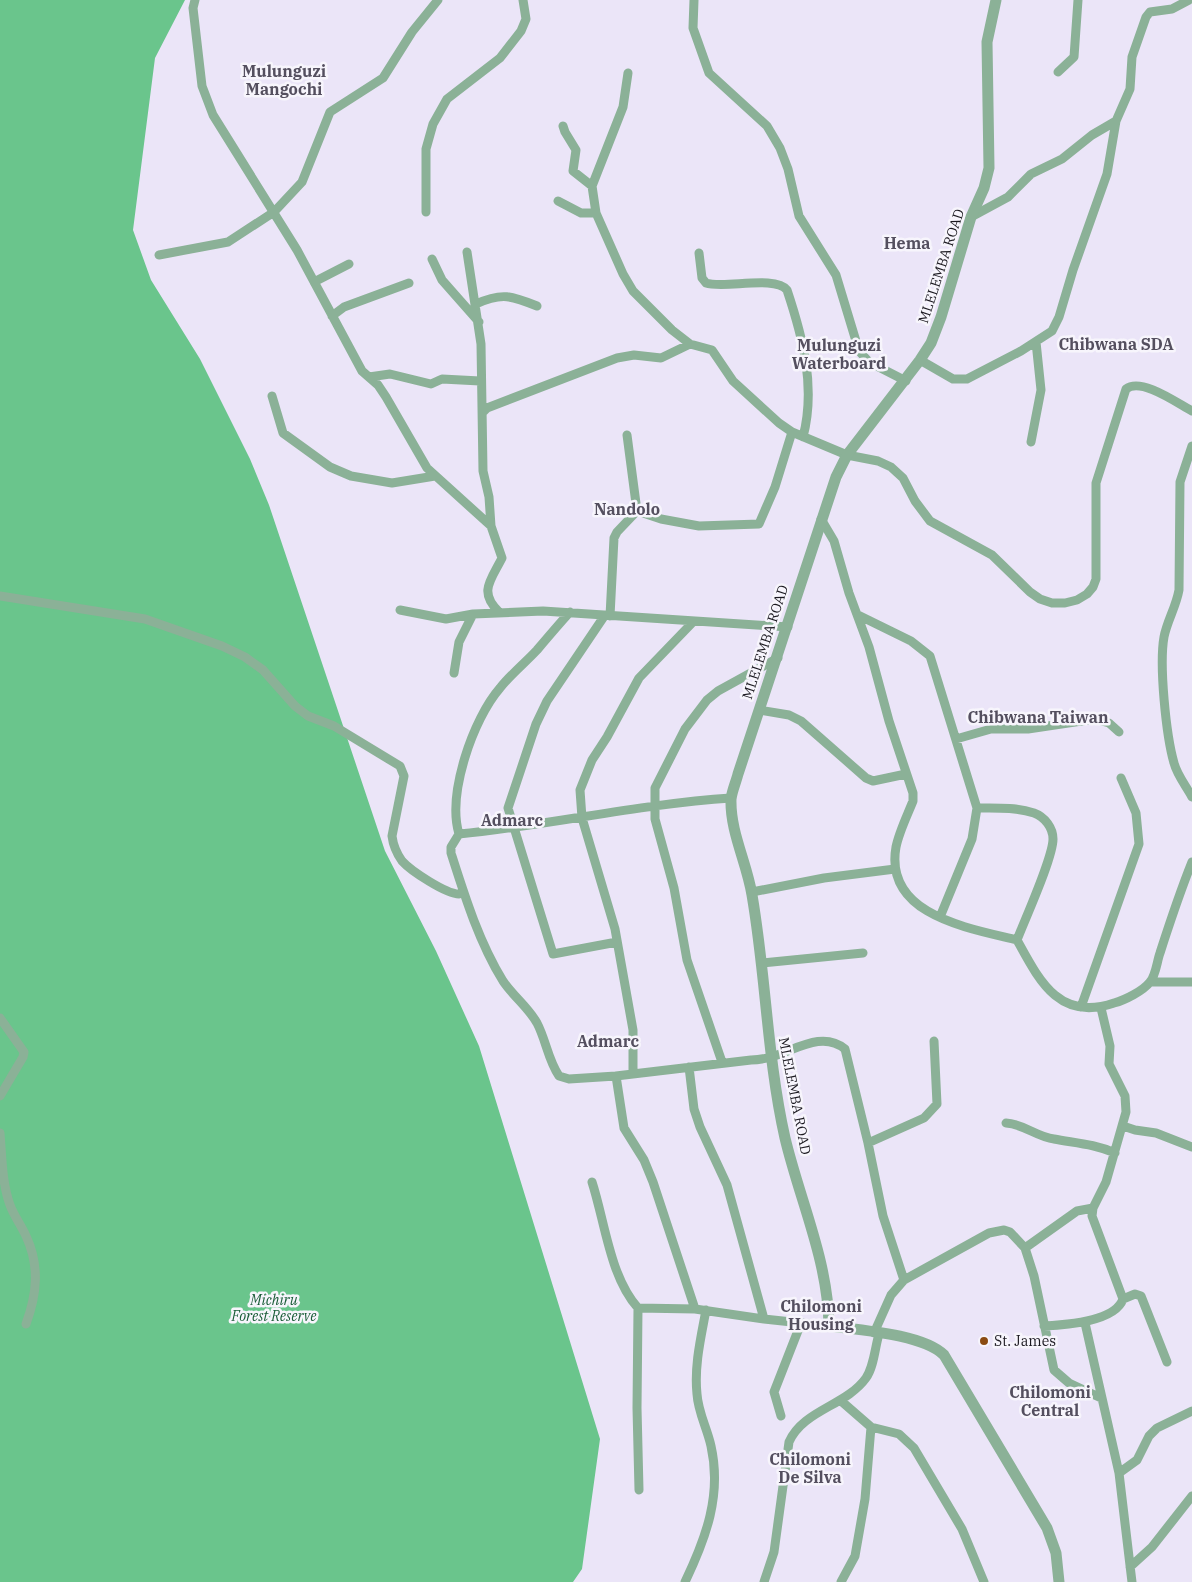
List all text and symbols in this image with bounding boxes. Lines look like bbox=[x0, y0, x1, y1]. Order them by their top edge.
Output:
district label: Mulunguzi Mangochi bbox=[242, 61, 326, 99]
street label: MLELEMBA ROAD bbox=[914, 206, 968, 326]
district label: Hema bbox=[884, 233, 930, 253]
district label: Chibwana SDA bbox=[1058, 334, 1174, 354]
district label: Mulunguzi Waterboard bbox=[792, 335, 886, 373]
district label: Nandolo bbox=[594, 499, 660, 519]
street label: MLELEMBA ROAD bbox=[738, 582, 792, 702]
district label: Chibwana Taiwan bbox=[968, 707, 1109, 727]
district label: Admarc bbox=[481, 810, 544, 830]
district label: Admarc bbox=[577, 1031, 640, 1051]
street label: MLELEMBA ROAD bbox=[775, 1036, 815, 1156]
park label: Michiru Forest Reserve bbox=[231, 1291, 317, 1325]
district label: Chilomoni Housing bbox=[780, 1296, 862, 1334]
place label: St. James bbox=[994, 1332, 1056, 1350]
marker: St. James bbox=[978, 1335, 990, 1347]
district label: Chilomoni Central bbox=[1009, 1382, 1091, 1420]
district label: Chilomoni De Silva bbox=[769, 1449, 851, 1487]

